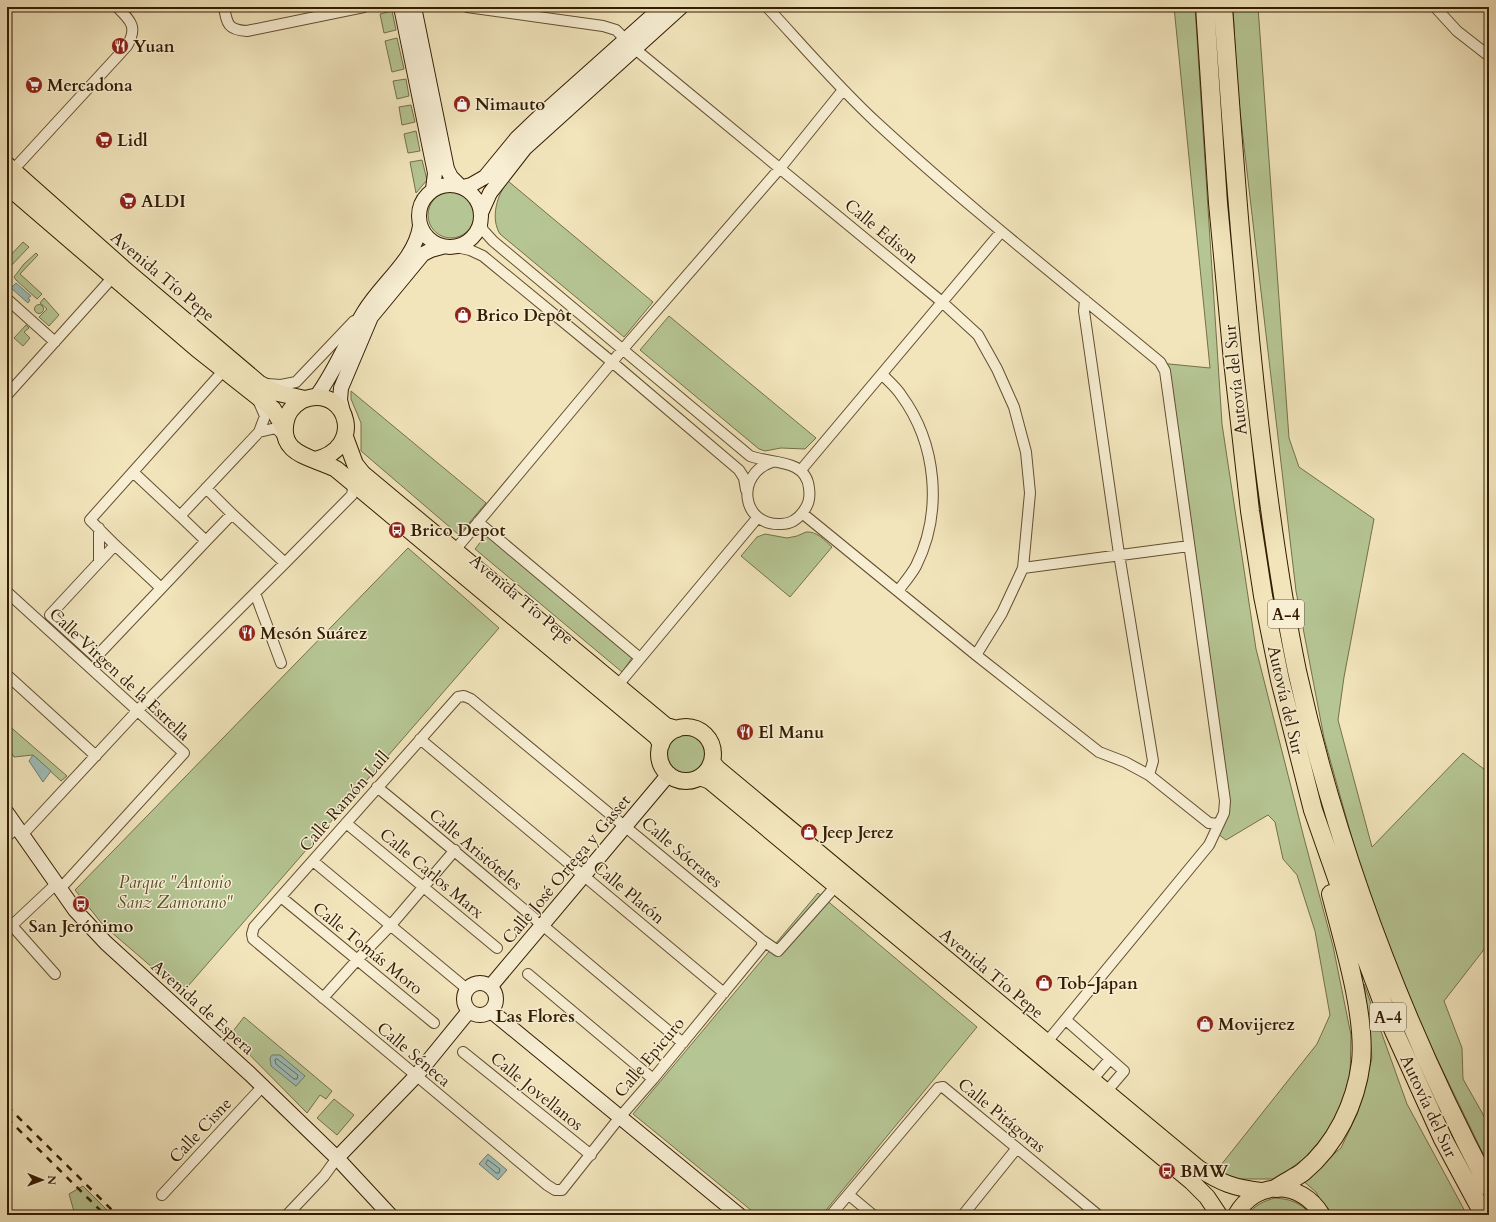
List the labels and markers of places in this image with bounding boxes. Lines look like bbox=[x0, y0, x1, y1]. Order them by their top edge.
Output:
place label: Yuan bbox=[133, 35, 175, 58]
restaurant icon: Yuan bbox=[110, 36, 130, 56]
place label: Mercadona bbox=[47, 74, 133, 97]
supermarket icon: Mercadona bbox=[24, 75, 44, 95]
place label: Nimauto bbox=[475, 93, 545, 116]
shop icon: Nimauto bbox=[452, 94, 472, 114]
place label: Lidl bbox=[117, 129, 148, 152]
supermarket icon: Lidl bbox=[94, 130, 114, 150]
place label: ALDI bbox=[141, 190, 186, 213]
supermarket icon: ALDI bbox=[118, 191, 138, 211]
place label: Brico Depôt bbox=[476, 304, 572, 327]
shop icon: Brico Depôt bbox=[453, 305, 473, 325]
place label: Brico Depot bbox=[410, 519, 506, 542]
bus stop icon: Brico Depot bbox=[387, 520, 407, 540]
place label: Mesón Suárez bbox=[260, 622, 368, 645]
restaurant icon: Mesón Suárez bbox=[237, 623, 257, 643]
place label: El Manu bbox=[758, 721, 824, 744]
restaurant icon: El Manu bbox=[735, 722, 755, 742]
place label: Jeep Jerez bbox=[819, 821, 894, 844]
shop icon: Jeep Jerez bbox=[799, 822, 819, 842]
bus stop icon: San Jerónimo bbox=[71, 894, 91, 914]
place label: San Jerónimo bbox=[29, 915, 133, 938]
place label: Tob-Japan bbox=[1057, 972, 1138, 995]
shop icon: Tob-Japan bbox=[1034, 973, 1054, 993]
place label: Movijerez bbox=[1218, 1013, 1296, 1036]
shop icon: Movijerez bbox=[1195, 1014, 1215, 1034]
place label: BMW bbox=[1180, 1160, 1229, 1183]
bus stop icon: BMW bbox=[1157, 1161, 1177, 1181]

